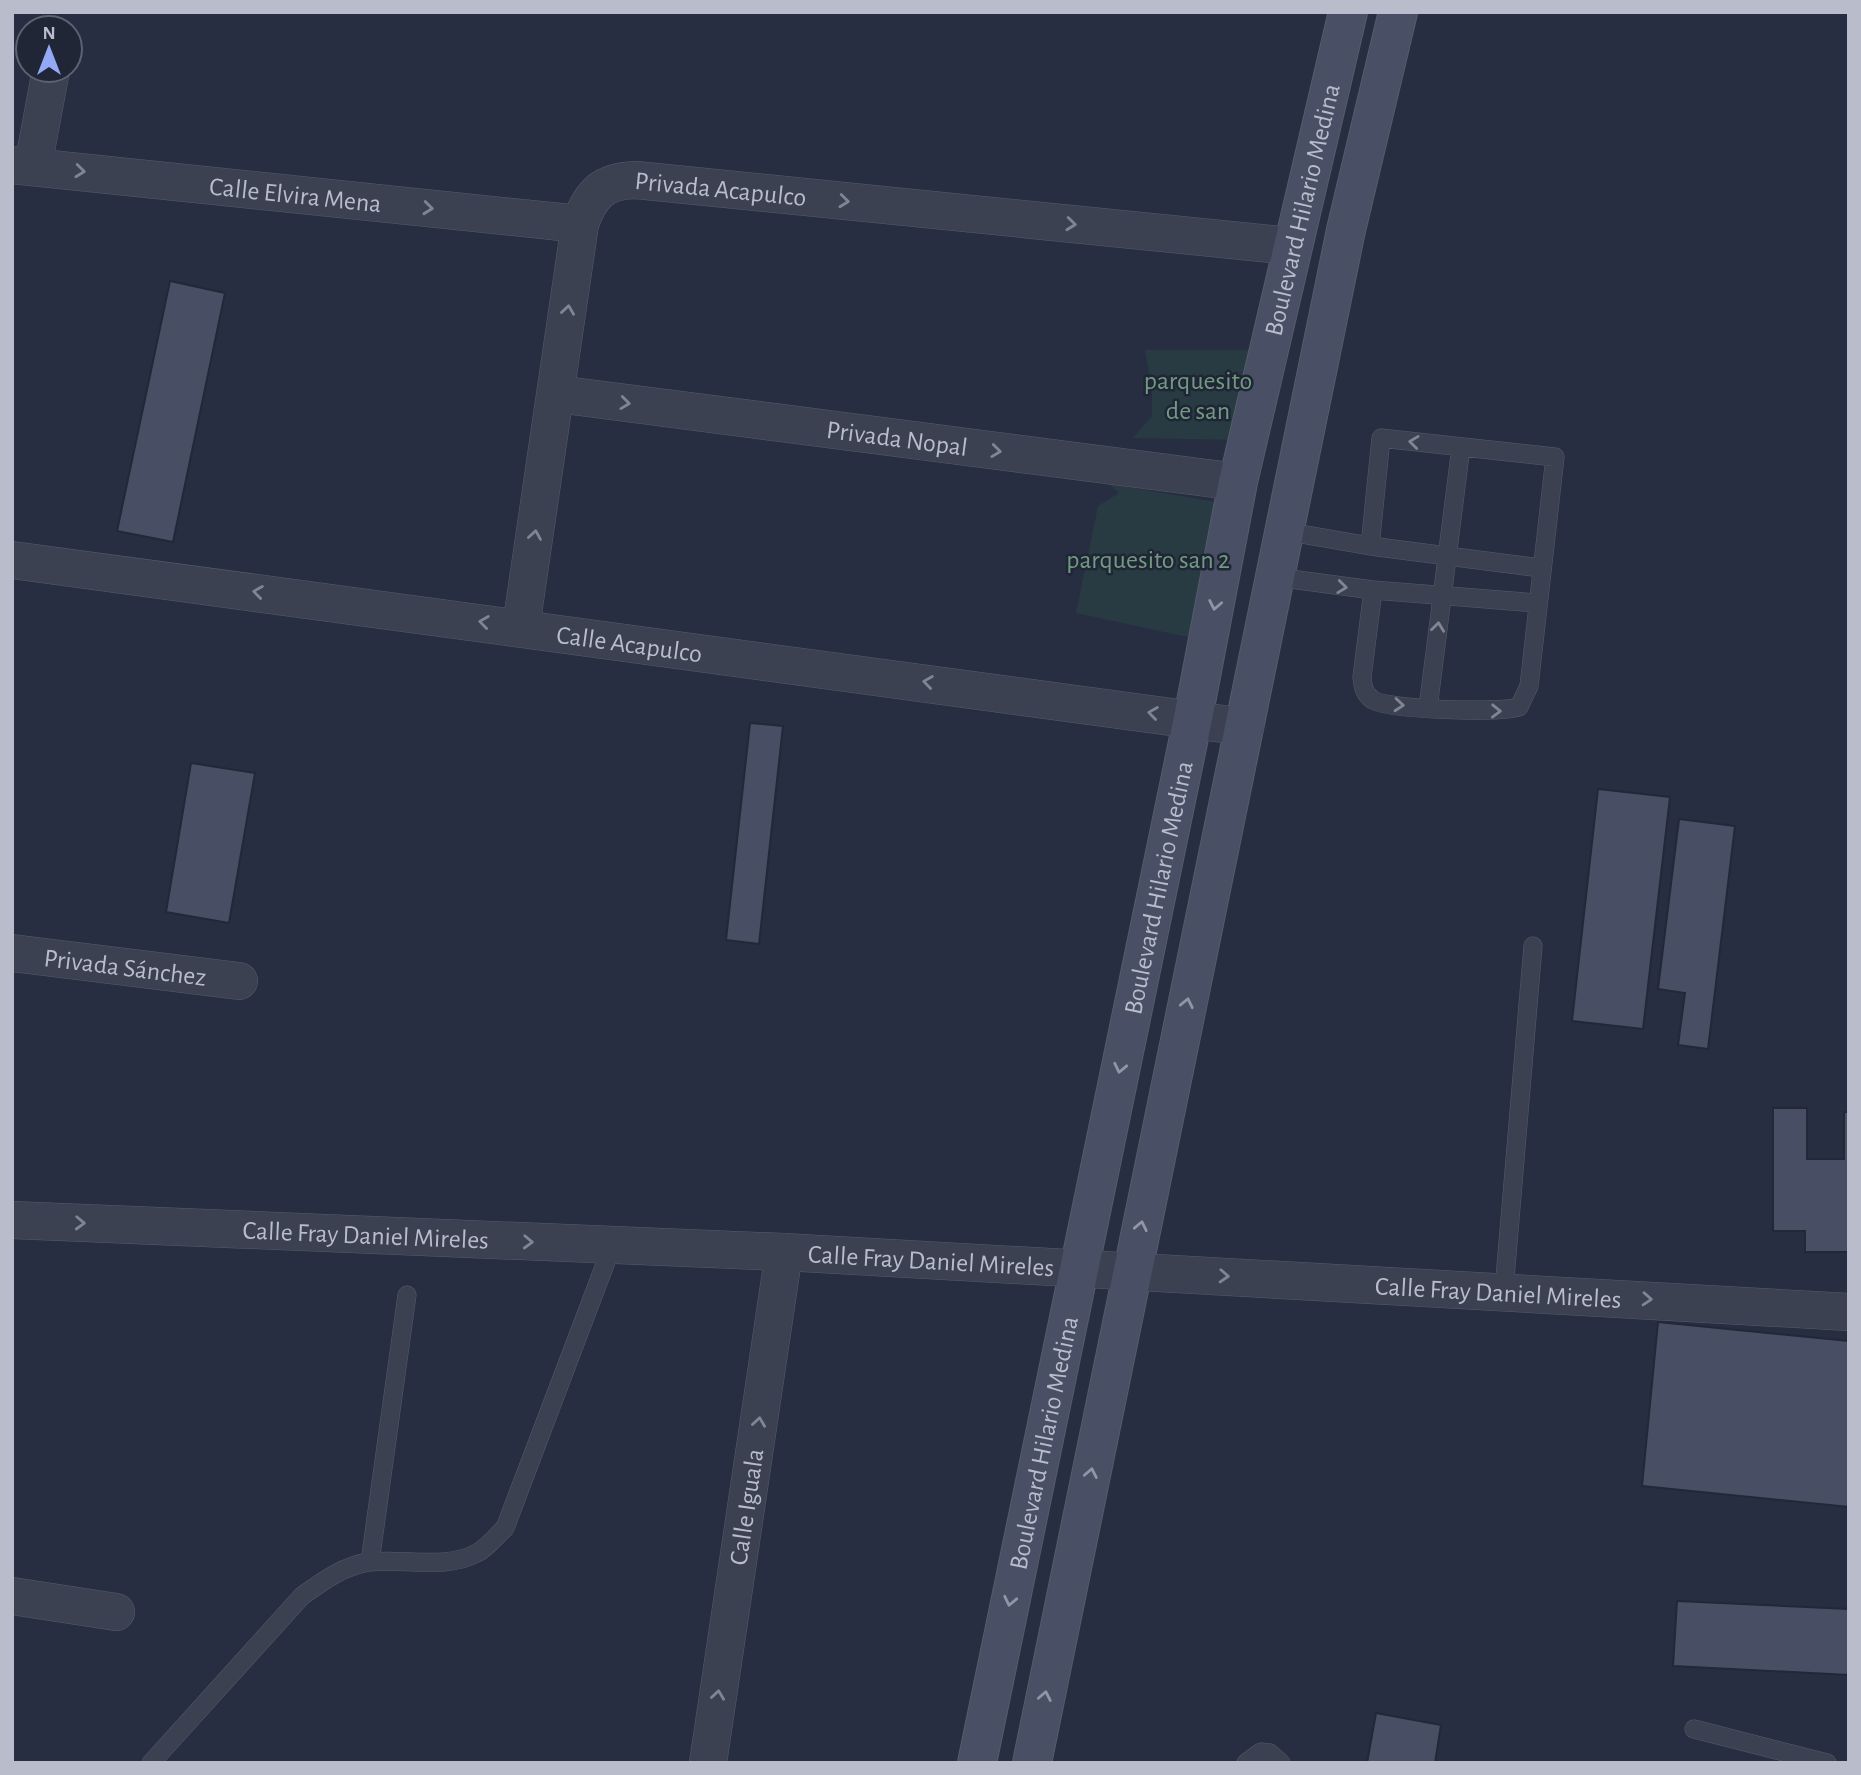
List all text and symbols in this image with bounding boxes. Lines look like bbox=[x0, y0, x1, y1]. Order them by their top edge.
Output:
north arrow bbox=[14, 14, 84, 84]
text: N bbox=[42, 24, 56, 43]
street label: Boulevard Hilario Medina bbox=[1261, 81, 1345, 338]
one-way arrow bbox=[74, 164, 86, 179]
street label: Privada Acapulco bbox=[634, 168, 808, 211]
street label: Calle Elvira Mena bbox=[208, 174, 383, 217]
one-way arrow bbox=[839, 193, 850, 208]
one-way arrow bbox=[422, 200, 434, 215]
one-way arrow bbox=[1065, 216, 1077, 231]
one-way arrow bbox=[561, 304, 576, 316]
park label: parquesito de san bbox=[1144, 368, 1252, 424]
one-way arrow bbox=[619, 395, 631, 410]
street label: Privada Nopal bbox=[825, 417, 969, 461]
one-way arrow bbox=[1408, 435, 1419, 450]
one-way arrow bbox=[990, 444, 1002, 459]
one-way arrow bbox=[528, 529, 543, 541]
park label: parquesito san 2 bbox=[1066, 547, 1230, 573]
one-way arrow bbox=[1337, 579, 1348, 594]
one-way arrow bbox=[252, 585, 264, 600]
one-way arrow bbox=[1208, 599, 1223, 611]
one-way arrow bbox=[478, 615, 490, 630]
one-way arrow bbox=[1430, 621, 1445, 633]
street label: Calle Acapulco bbox=[555, 622, 704, 667]
one-way arrow bbox=[922, 675, 934, 690]
one-way arrow bbox=[1393, 697, 1404, 712]
one-way arrow bbox=[1491, 703, 1502, 718]
one-way arrow bbox=[1147, 705, 1159, 720]
street label: Boulevard Hilario Medina bbox=[1120, 759, 1198, 1017]
street label: Privada Sánchez bbox=[42, 945, 208, 991]
one-way arrow bbox=[1179, 997, 1194, 1009]
one-way arrow bbox=[1114, 1062, 1129, 1074]
one-way arrow bbox=[75, 1215, 86, 1230]
street label: Calle Fray Daniel Mireles bbox=[242, 1218, 489, 1254]
one-way arrow bbox=[1132, 1220, 1147, 1232]
one-way arrow bbox=[523, 1235, 534, 1250]
street label: Calle Fray Daniel Mireles bbox=[807, 1241, 1055, 1281]
one-way arrow bbox=[1219, 1269, 1230, 1284]
street label: Calle Fray Daniel Mireles bbox=[1374, 1273, 1622, 1313]
one-way arrow bbox=[1642, 1291, 1653, 1306]
street label: Boulevard Hilario Medina bbox=[1005, 1314, 1083, 1572]
one-way arrow bbox=[751, 1416, 766, 1428]
street label: Calle Iguala bbox=[726, 1447, 769, 1567]
one-way arrow bbox=[1082, 1467, 1097, 1479]
one-way arrow bbox=[1004, 1595, 1019, 1607]
one-way arrow bbox=[710, 1689, 725, 1701]
one-way arrow bbox=[1037, 1690, 1052, 1702]

